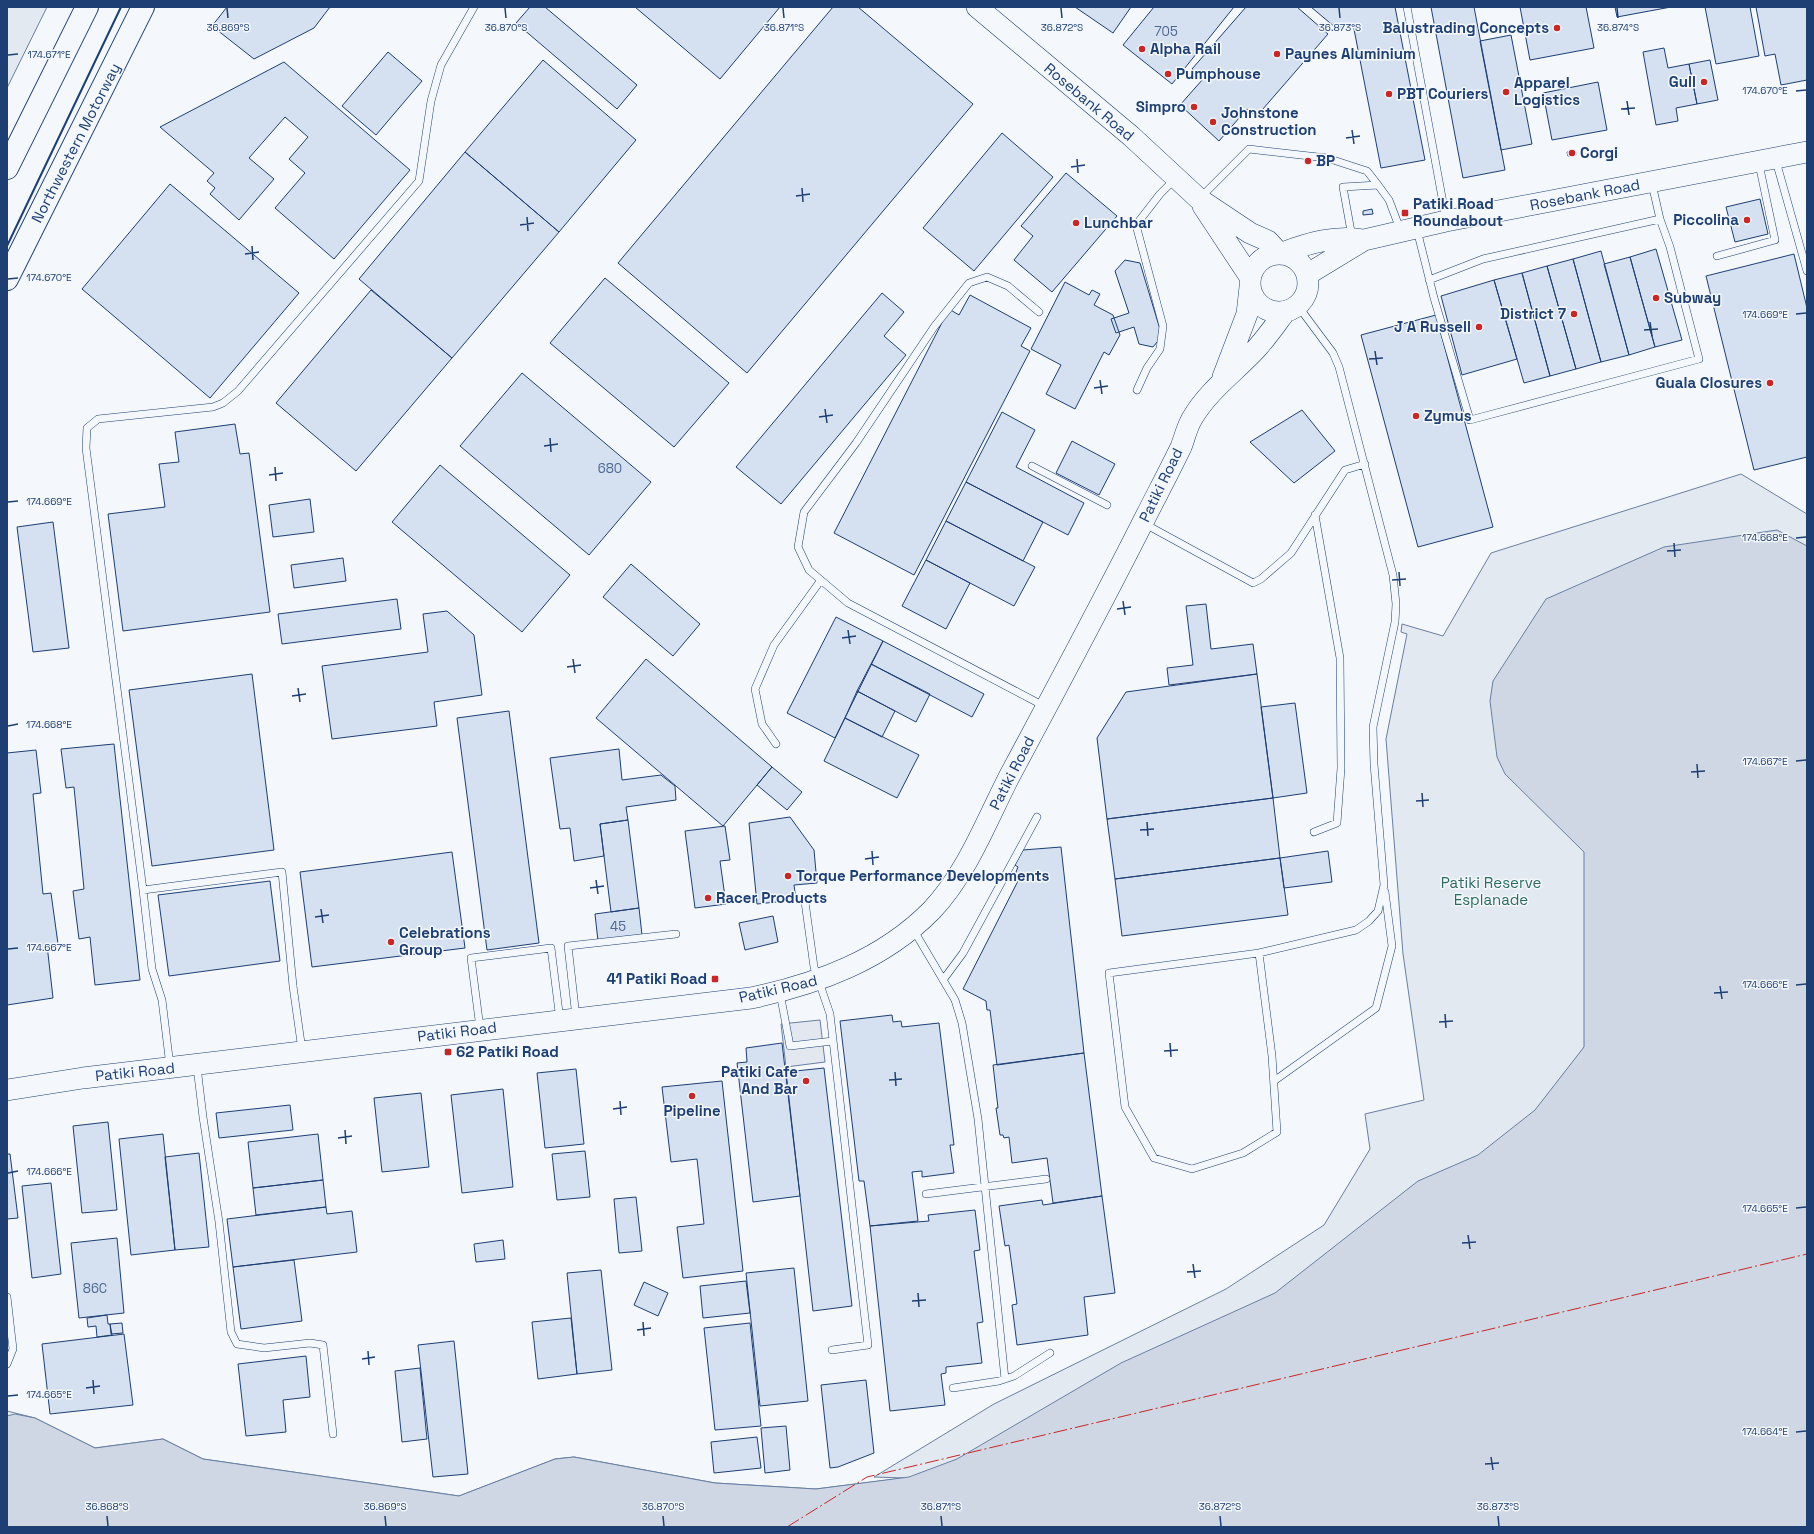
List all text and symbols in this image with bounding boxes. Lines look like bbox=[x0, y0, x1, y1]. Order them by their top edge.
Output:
place label: Balustrading Concepts bbox=[1383, 18, 1549, 37]
text: 36.869°S bbox=[206, 21, 250, 34]
text: 36.870°S bbox=[485, 21, 527, 34]
text: 36.871°S bbox=[764, 21, 804, 34]
text: 36.872°S bbox=[1041, 21, 1083, 34]
text: 36.873°S bbox=[1319, 21, 1361, 34]
text: 36.874°S bbox=[1597, 21, 1639, 34]
house number: 705 bbox=[1154, 23, 1178, 40]
marker: Balustrading Concepts bbox=[1552, 23, 1562, 33]
place label: Alpha Rail bbox=[1150, 39, 1221, 58]
marker: Alpha Rail bbox=[1137, 44, 1147, 54]
place label: Paynes Aluminium bbox=[1285, 44, 1416, 63]
text: 174.671°E bbox=[27, 48, 71, 61]
marker: Paynes Aluminium bbox=[1272, 49, 1282, 59]
street label: Rosebank Road bbox=[1040, 58, 1138, 145]
street label: Northwestern Motorway bbox=[27, 60, 124, 226]
place label: Pumphouse bbox=[1176, 64, 1261, 83]
marker: Pumphouse bbox=[1163, 69, 1173, 79]
place label: Gull bbox=[1669, 72, 1696, 91]
place label: Apparel Logistics bbox=[1514, 73, 1580, 109]
marker: Gull bbox=[1699, 77, 1709, 87]
place label: PBT Couriers bbox=[1397, 84, 1488, 103]
text: 174.670°E bbox=[1742, 84, 1788, 97]
marker: Apparel Logistics bbox=[1501, 87, 1511, 97]
marker: PBT Couriers bbox=[1384, 89, 1394, 99]
place label: Simpro bbox=[1136, 97, 1186, 116]
marker: Simpro bbox=[1189, 102, 1199, 112]
place label: Johnstone Construction bbox=[1221, 103, 1317, 139]
marker: Johnstone Construction bbox=[1208, 117, 1218, 127]
place label: Corgi bbox=[1580, 143, 1618, 162]
marker: Corgi bbox=[1567, 148, 1577, 158]
place label: BP bbox=[1316, 151, 1335, 170]
marker: BP bbox=[1303, 156, 1313, 166]
street label: Rosebank Road bbox=[1528, 175, 1642, 214]
place label: Patiki Road Roundabout bbox=[1413, 194, 1503, 230]
marker: Patiki Road Roundabout bbox=[1400, 208, 1410, 218]
place label: Piccolina bbox=[1673, 210, 1739, 229]
place label: Lunchbar bbox=[1084, 213, 1153, 232]
marker: Piccolina bbox=[1742, 215, 1752, 225]
marker: Lunchbar bbox=[1071, 218, 1081, 228]
text: 174.670°E bbox=[26, 271, 72, 284]
place label: Subway bbox=[1664, 288, 1721, 307]
marker: Subway bbox=[1651, 293, 1661, 303]
place label: District 7 bbox=[1500, 304, 1566, 323]
text: 174.669°E bbox=[1742, 308, 1788, 321]
marker: District 7 bbox=[1569, 309, 1579, 319]
place label: J A Russell bbox=[1394, 317, 1471, 336]
marker: J A Russell bbox=[1474, 322, 1484, 332]
place label: Guala Closures bbox=[1656, 373, 1762, 392]
marker: Guala Closures bbox=[1765, 378, 1775, 388]
place label: Zymus bbox=[1424, 406, 1472, 425]
marker: Zymus bbox=[1411, 411, 1421, 421]
street label: Patiki Road bbox=[1134, 445, 1187, 525]
house number: 680 bbox=[598, 460, 622, 477]
text: 174.669°E bbox=[26, 495, 72, 508]
text: 174.668°E bbox=[1742, 531, 1788, 544]
text: 174.668°E bbox=[26, 718, 72, 731]
street label: Patiki Road bbox=[985, 733, 1038, 813]
text: 174.667°E bbox=[1742, 755, 1788, 768]
place label: Torque Performance Developments bbox=[796, 866, 1050, 885]
marker: Torque Performance Developments bbox=[783, 871, 793, 881]
park label: Patiki Reserve Esplanade bbox=[1441, 873, 1541, 909]
place label: Racer Products bbox=[716, 888, 827, 907]
marker: Racer Products bbox=[703, 893, 713, 903]
house number: 45 bbox=[610, 918, 626, 935]
place label: Celebrations Group bbox=[399, 923, 491, 959]
marker: Celebrations Group bbox=[386, 937, 396, 947]
text: 174.667°E bbox=[26, 941, 72, 954]
place label: 41 Patiki Road bbox=[607, 969, 707, 988]
street label: Patiki Road bbox=[737, 970, 819, 1007]
marker: 41 Patiki Road bbox=[710, 974, 720, 984]
text: 174.666°E bbox=[1742, 978, 1788, 991]
street label: Patiki Road bbox=[416, 1017, 498, 1046]
place label: 62 Patiki Road bbox=[456, 1042, 559, 1061]
marker: 62 Patiki Road bbox=[443, 1047, 453, 1057]
street label: Patiki Road bbox=[94, 1058, 176, 1085]
place label: Patiki Cafe And Bar bbox=[721, 1062, 798, 1098]
marker: Patiki Cafe And Bar bbox=[801, 1076, 811, 1086]
marker: Pipeline bbox=[687, 1091, 697, 1101]
place label: Pipeline bbox=[663, 1101, 721, 1120]
text: 174.666°E bbox=[26, 1165, 72, 1178]
text: 174.665°E bbox=[1742, 1202, 1788, 1215]
house number: 86C bbox=[83, 1280, 107, 1297]
text: 174.665°E bbox=[26, 1388, 72, 1401]
text: 174.664°E bbox=[1742, 1425, 1788, 1438]
text: 36.868°S bbox=[85, 1500, 129, 1513]
text: 36.869°S bbox=[363, 1500, 407, 1513]
text: 36.870°S bbox=[642, 1500, 684, 1513]
text: 36.871°S bbox=[921, 1500, 961, 1513]
text: 36.872°S bbox=[1199, 1500, 1241, 1513]
text: 36.873°S bbox=[1477, 1500, 1519, 1513]

